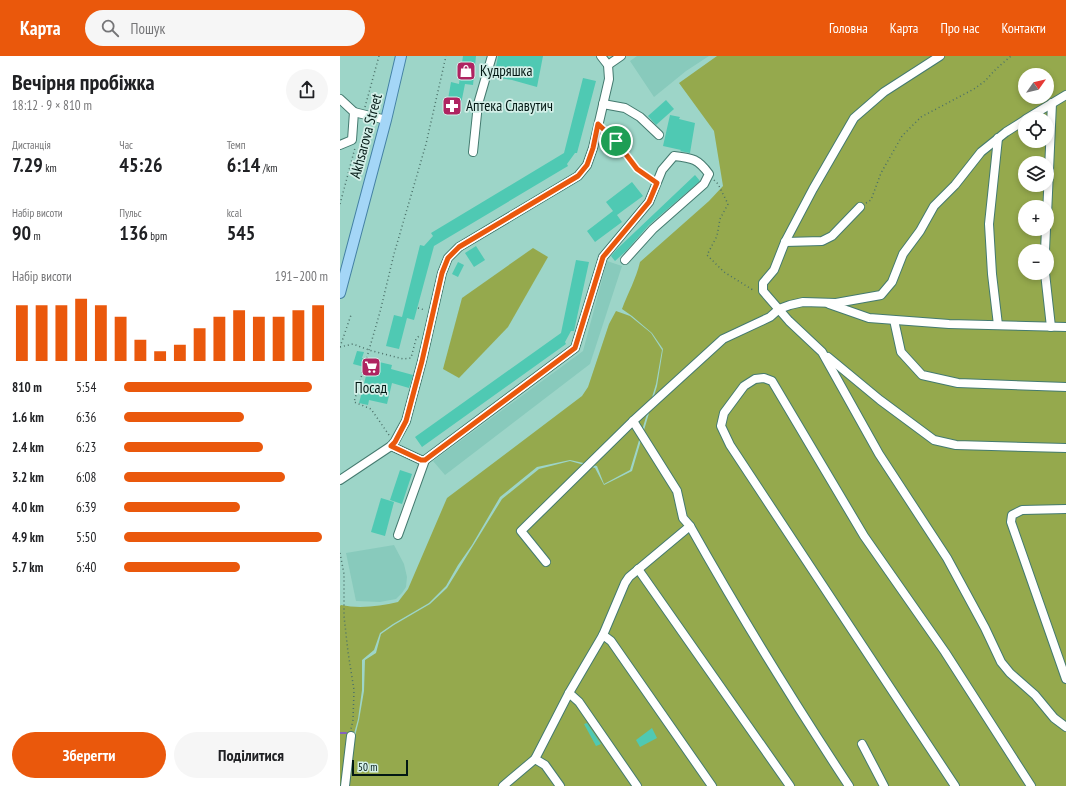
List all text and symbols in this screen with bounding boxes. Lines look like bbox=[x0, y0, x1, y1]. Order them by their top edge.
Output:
search box bbox=[85, 10, 365, 46]
text: Карта bbox=[20, 16, 61, 40]
icon: search bbox=[99, 17, 121, 39]
text: Пошук bbox=[131, 19, 165, 38]
text: Головна bbox=[829, 19, 868, 37]
text: Карта bbox=[890, 19, 918, 37]
text: Про нас bbox=[940, 19, 980, 37]
text: Контакти bbox=[1002, 19, 1046, 37]
shop icon: Кудряшка bbox=[455, 60, 477, 82]
place label: Кудряшка bbox=[480, 61, 532, 80]
text: Вечірня пробіжка bbox=[12, 68, 155, 96]
north arrow bbox=[1018, 68, 1054, 104]
map controls bbox=[1018, 68, 1054, 280]
button: share bbox=[286, 69, 328, 111]
street label: Akhsarova Street bbox=[345, 91, 386, 180]
pharmacy icon: Аптека Славутич bbox=[441, 95, 463, 117]
place label: Аптека Славутич bbox=[466, 96, 553, 115]
text: 18:12 · 9 × 810 m bbox=[12, 97, 92, 114]
button: locate bbox=[1018, 112, 1054, 148]
pin bbox=[599, 124, 633, 158]
icon: arrive bbox=[605, 130, 627, 152]
text: Дистанція bbox=[12, 138, 51, 152]
text: Час bbox=[119, 138, 133, 152]
text: Темп bbox=[227, 138, 245, 152]
text: 7.29 bbox=[12, 152, 43, 178]
text: 45:26 bbox=[119, 152, 163, 178]
text: 6:14 bbox=[227, 152, 260, 178]
button: layers bbox=[1018, 156, 1054, 192]
text: km bbox=[43, 161, 57, 175]
text: /km bbox=[260, 161, 277, 175]
button: + bbox=[1018, 200, 1054, 236]
text: Набір висоти bbox=[12, 206, 63, 220]
text: Пульс bbox=[119, 206, 142, 220]
text: kcal bbox=[227, 206, 242, 220]
text: 90 bbox=[12, 220, 31, 246]
text: 136 bbox=[119, 220, 148, 246]
text: 545 bbox=[227, 220, 255, 246]
text: m bbox=[31, 229, 41, 243]
text: bpm bbox=[148, 229, 167, 243]
button: − bbox=[1018, 244, 1054, 280]
text: Набір висоти bbox=[12, 268, 72, 285]
text: 191–200 m bbox=[275, 268, 328, 285]
supermarket icon: Посад bbox=[360, 356, 382, 378]
place label: Посад bbox=[355, 378, 388, 397]
text: 810 m bbox=[12, 379, 42, 396]
text: 5:54 bbox=[76, 379, 96, 396]
text: 1.6 km bbox=[12, 409, 44, 426]
text: 6:36 bbox=[76, 409, 96, 426]
text: 2.4 km bbox=[12, 439, 44, 456]
text: 6:23 bbox=[76, 439, 96, 456]
text: 3.2 km bbox=[12, 469, 44, 486]
text: 6:08 bbox=[76, 469, 96, 486]
text: 4.0 km bbox=[12, 499, 44, 516]
text: 6:39 bbox=[76, 499, 96, 516]
text: 4.9 km bbox=[12, 529, 44, 546]
text: 5:50 bbox=[76, 529, 96, 546]
text: 5.7 km bbox=[12, 559, 43, 576]
text: 6:40 bbox=[76, 559, 96, 576]
button: Зберегти bbox=[12, 732, 166, 778]
button: Поділитися bbox=[174, 732, 328, 778]
scale bar bbox=[352, 758, 408, 777]
text: 50 m bbox=[358, 760, 377, 774]

